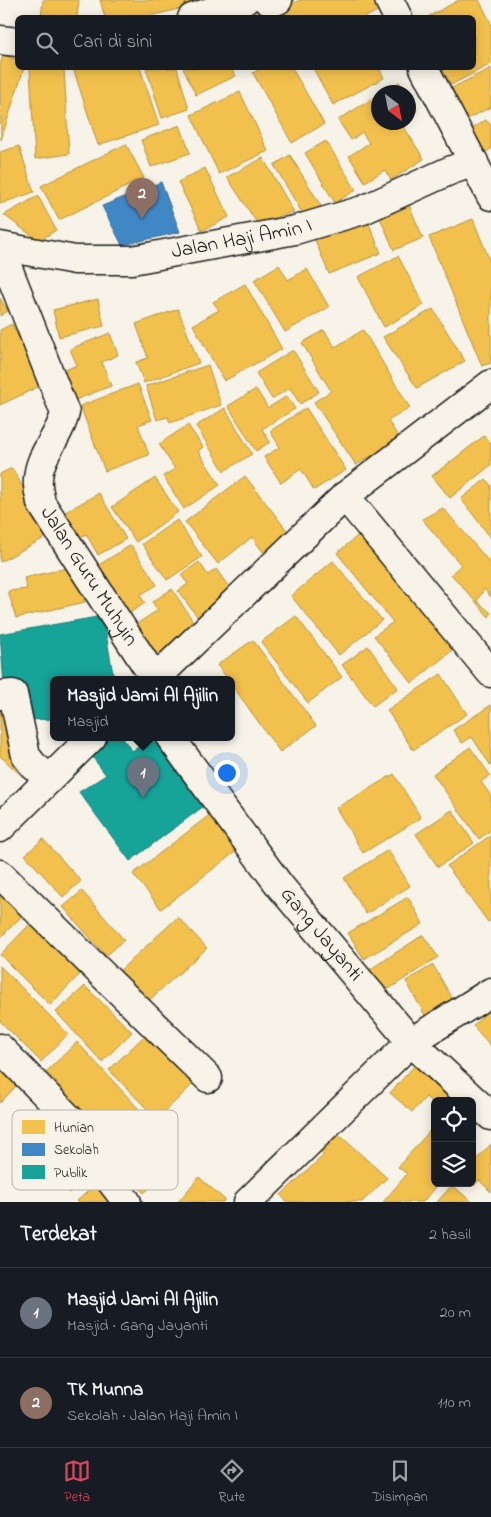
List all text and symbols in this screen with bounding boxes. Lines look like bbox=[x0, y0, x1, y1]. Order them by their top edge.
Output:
search box bbox=[15, 15, 476, 70]
icon: search bbox=[33, 29, 61, 57]
text: Cari di sini bbox=[73, 29, 152, 56]
north arrow bbox=[371, 85, 416, 130]
pin: 2 bbox=[126, 178, 158, 219]
street label: Jalan Haji Amin I bbox=[169, 211, 316, 267]
street label: Jalan Guru Muhyin bbox=[32, 501, 145, 652]
popup bbox=[50, 676, 235, 741]
text: Masjid Jami Al Ajilin bbox=[67, 683, 218, 710]
text: Masjid bbox=[67, 710, 109, 734]
pin: 1 bbox=[127, 757, 159, 798]
your location bbox=[214, 760, 240, 786]
street label: Gang Jayanti bbox=[272, 881, 370, 989]
map controls bbox=[431, 1097, 476, 1187]
button: locate bbox=[431, 1097, 476, 1142]
legend bbox=[12, 1110, 178, 1190]
text: Hunian bbox=[54, 1118, 94, 1139]
text: Sekolah bbox=[54, 1140, 99, 1161]
button: layers bbox=[431, 1142, 476, 1187]
text: Publik bbox=[54, 1163, 88, 1184]
text: Terdekat bbox=[20, 1220, 97, 1250]
text: 2 hasil bbox=[429, 1223, 471, 1247]
text: Masjid Jami Al Ajilin bbox=[67, 1287, 218, 1314]
text: 1 bbox=[33, 1301, 39, 1325]
text: 20 m bbox=[440, 1301, 471, 1325]
text: Masjid · Gang Jayanti bbox=[67, 1314, 208, 1338]
text: TK Munna bbox=[67, 1377, 143, 1404]
text: 2 bbox=[32, 1391, 40, 1415]
text: 110 m bbox=[437, 1391, 471, 1415]
text: Sekolah · Jalan Haji Amin I bbox=[67, 1404, 238, 1428]
tab: Peta bbox=[63, 1457, 91, 1508]
tab: Rute bbox=[218, 1457, 246, 1508]
tab: Disimpan bbox=[372, 1457, 428, 1508]

